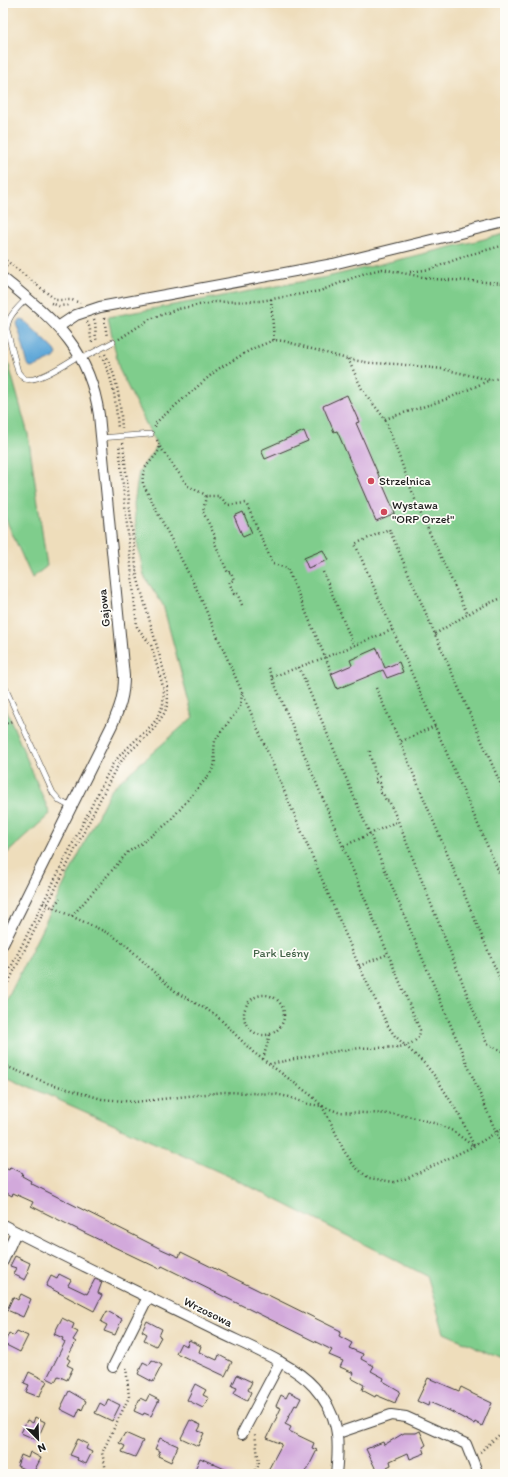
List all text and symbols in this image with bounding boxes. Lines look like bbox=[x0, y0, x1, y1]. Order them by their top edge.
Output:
place label: Strzelnica bbox=[379, 474, 432, 488]
marker: Strzelnica bbox=[366, 476, 376, 486]
place label: Wystawa "ORP Orzeł" bbox=[392, 498, 454, 526]
marker: Wystawa "ORP Orzeł" bbox=[379, 507, 389, 517]
street label: Gajowa bbox=[95, 588, 113, 628]
park label: Park Leśny bbox=[253, 946, 309, 960]
street label: Wrzosowa bbox=[181, 1294, 235, 1330]
north arrow bbox=[18, 1419, 58, 1459]
text: N bbox=[36, 1440, 48, 1455]

